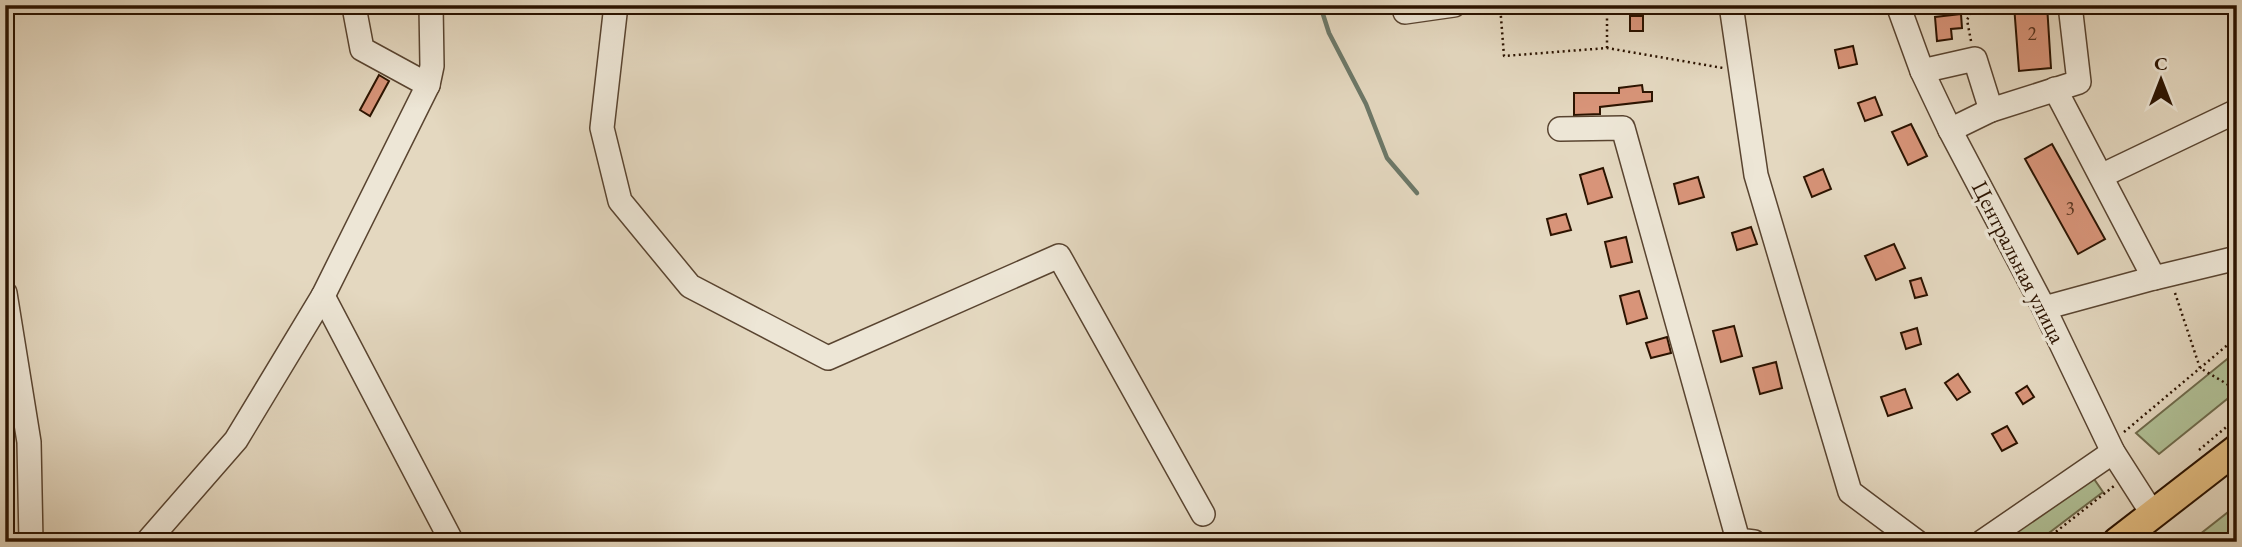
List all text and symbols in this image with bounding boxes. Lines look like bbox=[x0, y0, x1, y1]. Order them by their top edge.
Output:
house number: 2 bbox=[2027, 21, 2037, 46]
north arrow bbox=[2126, 46, 2196, 116]
text: С bbox=[2154, 51, 2168, 76]
street label: Центральная улица bbox=[1965, 176, 2073, 349]
house number: 3 bbox=[2065, 196, 2075, 221]

